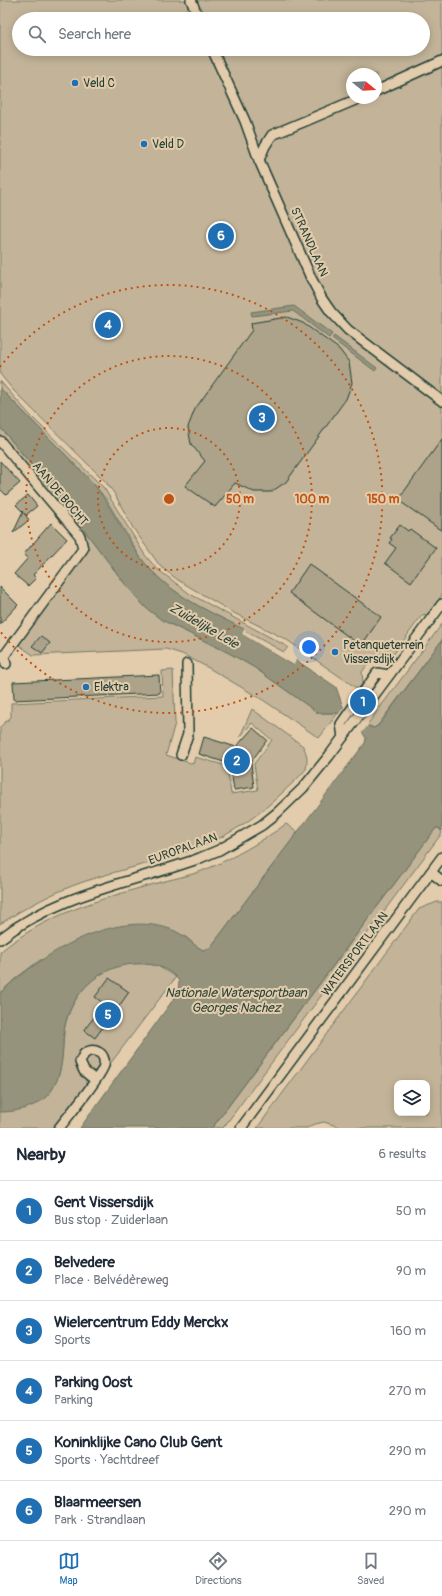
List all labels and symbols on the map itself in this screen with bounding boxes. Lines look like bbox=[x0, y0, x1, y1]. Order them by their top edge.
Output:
north arrow bbox=[346, 68, 382, 104]
place label: Veld C bbox=[83, 76, 115, 91]
marker: Veld C bbox=[70, 78, 80, 88]
place label: Veld D bbox=[152, 137, 184, 152]
marker: Veld D bbox=[139, 139, 149, 149]
street label: STRANDLAAN bbox=[287, 205, 331, 279]
pin: 6 bbox=[208, 221, 234, 251]
pin: 4 bbox=[95, 310, 121, 340]
pin: 3 bbox=[249, 403, 275, 433]
street label: AAN DE BOCHT bbox=[29, 459, 91, 529]
centre of rings bbox=[162, 492, 176, 506]
text: 50 m bbox=[226, 492, 254, 507]
text: 100 m bbox=[295, 492, 330, 507]
text: 150 m bbox=[367, 492, 400, 507]
water label: Zuidelijke Leie bbox=[167, 600, 243, 653]
your location bbox=[299, 637, 319, 657]
place label: Petanqueterrein Vissersdijk bbox=[343, 638, 424, 667]
marker: Petanqueterrein Vissersdijk bbox=[330, 647, 340, 657]
place label: Elektra bbox=[94, 680, 129, 695]
marker: Elektra bbox=[81, 682, 91, 692]
pin: 1 bbox=[350, 687, 376, 717]
pin: 2 bbox=[224, 746, 250, 776]
street label: EUROPALAAN bbox=[146, 830, 220, 868]
street label: WATERSPORTLAAN bbox=[318, 909, 392, 999]
water label: Nationale Watersportbaan Georges Nachez bbox=[165, 985, 308, 1016]
pin: 5 bbox=[95, 1000, 121, 1030]

